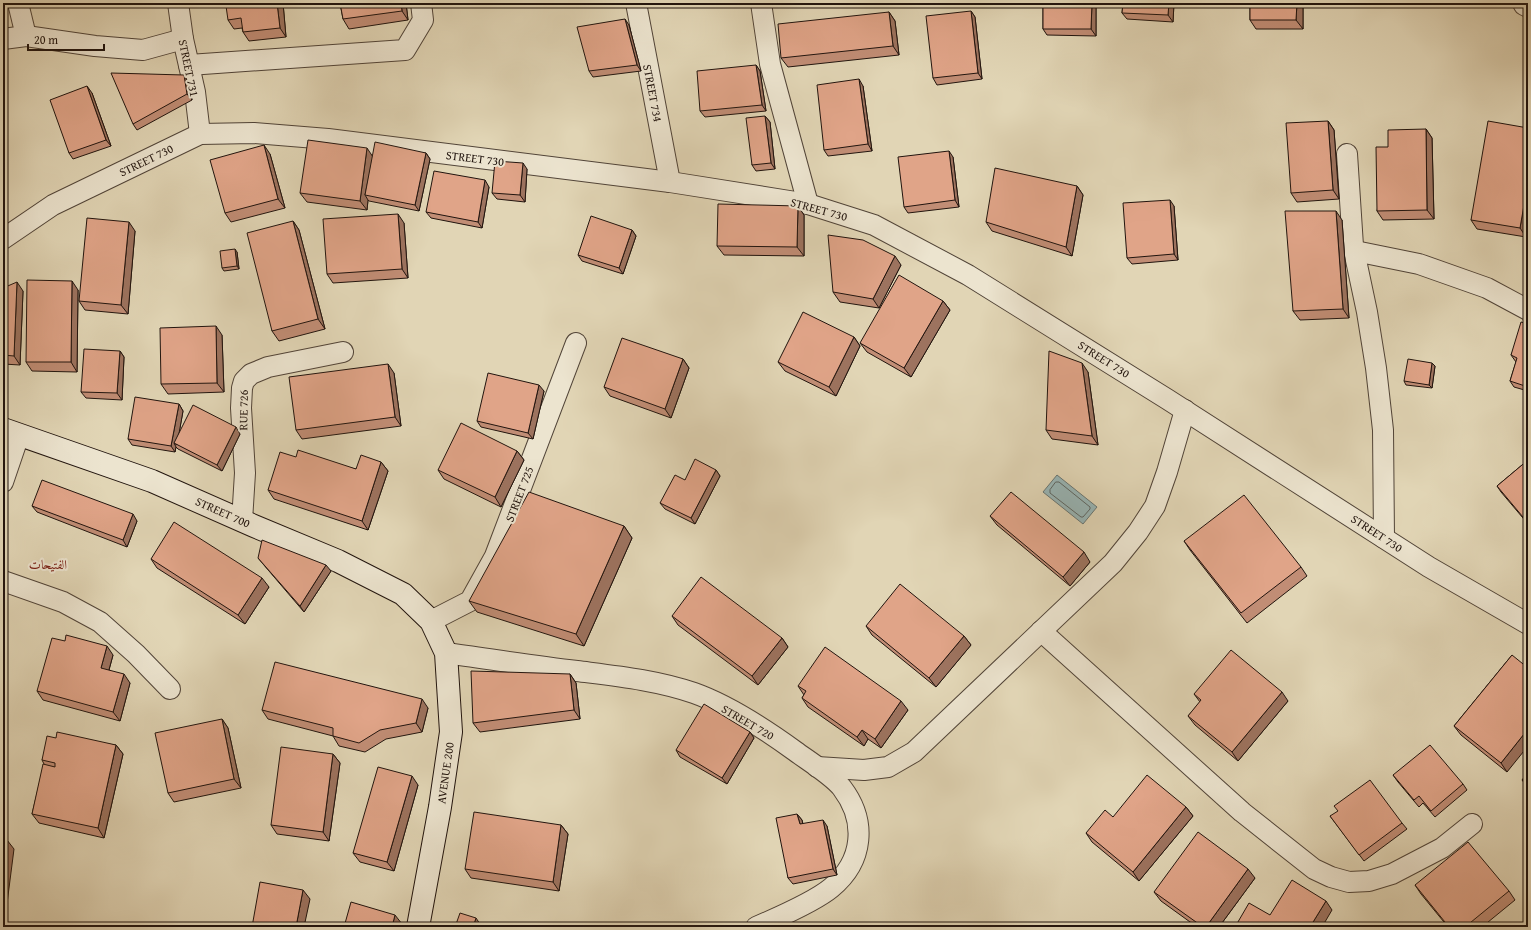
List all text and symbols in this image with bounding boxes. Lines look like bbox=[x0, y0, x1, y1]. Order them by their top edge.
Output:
scale bar bbox=[28, 26, 104, 52]
text: 20 m bbox=[34, 31, 58, 48]
street label: STREET 731 bbox=[175, 38, 203, 99]
street label: STREET 734 bbox=[639, 63, 667, 123]
street label: STREET 730 bbox=[116, 139, 176, 180]
street label: STREET 730 bbox=[445, 146, 505, 170]
street label: STREET 730 bbox=[789, 193, 850, 225]
street label: STREET 730 bbox=[1075, 336, 1133, 382]
street label: RUE 726 bbox=[234, 389, 252, 431]
street label: STREET 725 bbox=[501, 464, 537, 524]
street label: STREET 700 bbox=[193, 492, 253, 532]
street label: STREET 730 bbox=[1348, 510, 1406, 556]
district label: الفتيحات bbox=[29, 555, 67, 574]
street label: STREET 720 bbox=[718, 700, 778, 744]
street label: AVENUE 200 bbox=[432, 741, 458, 805]

